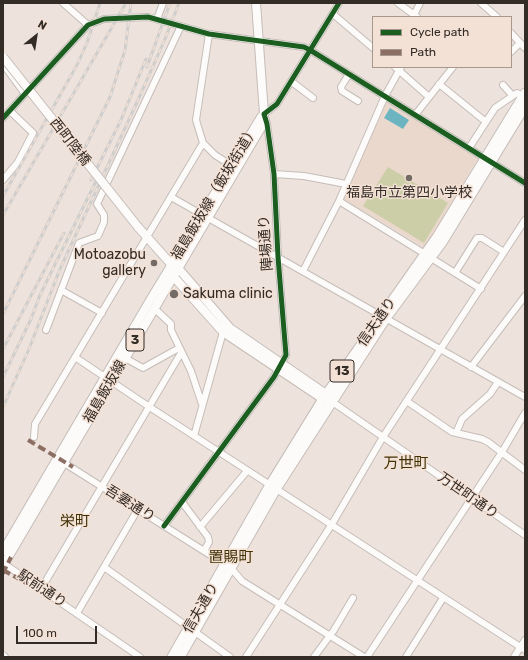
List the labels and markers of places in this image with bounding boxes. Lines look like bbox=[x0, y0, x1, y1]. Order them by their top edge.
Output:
marker: 福島市立第四小学校 bbox=[404, 173, 414, 183]
place label: 福島市立第四小学校 bbox=[346, 185, 472, 201]
place label: Motoazobu gallery bbox=[74, 247, 146, 280]
marker: Motoazobu gallery bbox=[149, 258, 159, 268]
place label: Sakuma clinic bbox=[183, 286, 273, 302]
marker: Sakuma clinic bbox=[168, 288, 180, 300]

